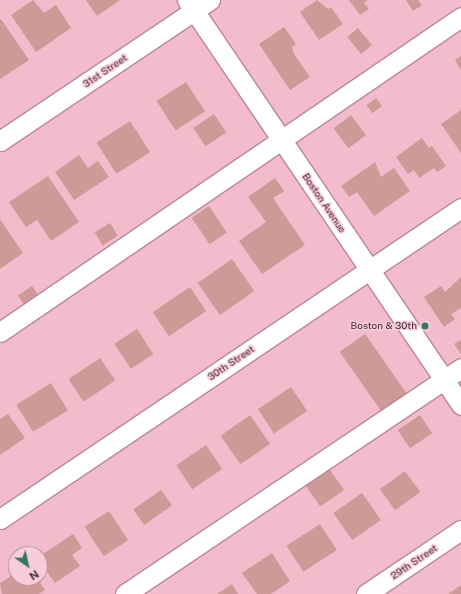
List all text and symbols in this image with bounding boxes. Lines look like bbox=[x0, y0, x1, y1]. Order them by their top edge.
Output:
street label: 31st Street bbox=[81, 52, 129, 90]
street label: Boston Avenue bbox=[300, 171, 348, 235]
place label: Boston & 30th bbox=[351, 320, 417, 332]
marker: Boston & 30th bbox=[420, 321, 430, 331]
street label: 30th Street bbox=[205, 343, 257, 383]
street label: 29th Street bbox=[388, 542, 440, 582]
north arrow bbox=[8, 546, 48, 586]
text: N bbox=[27, 568, 41, 582]

